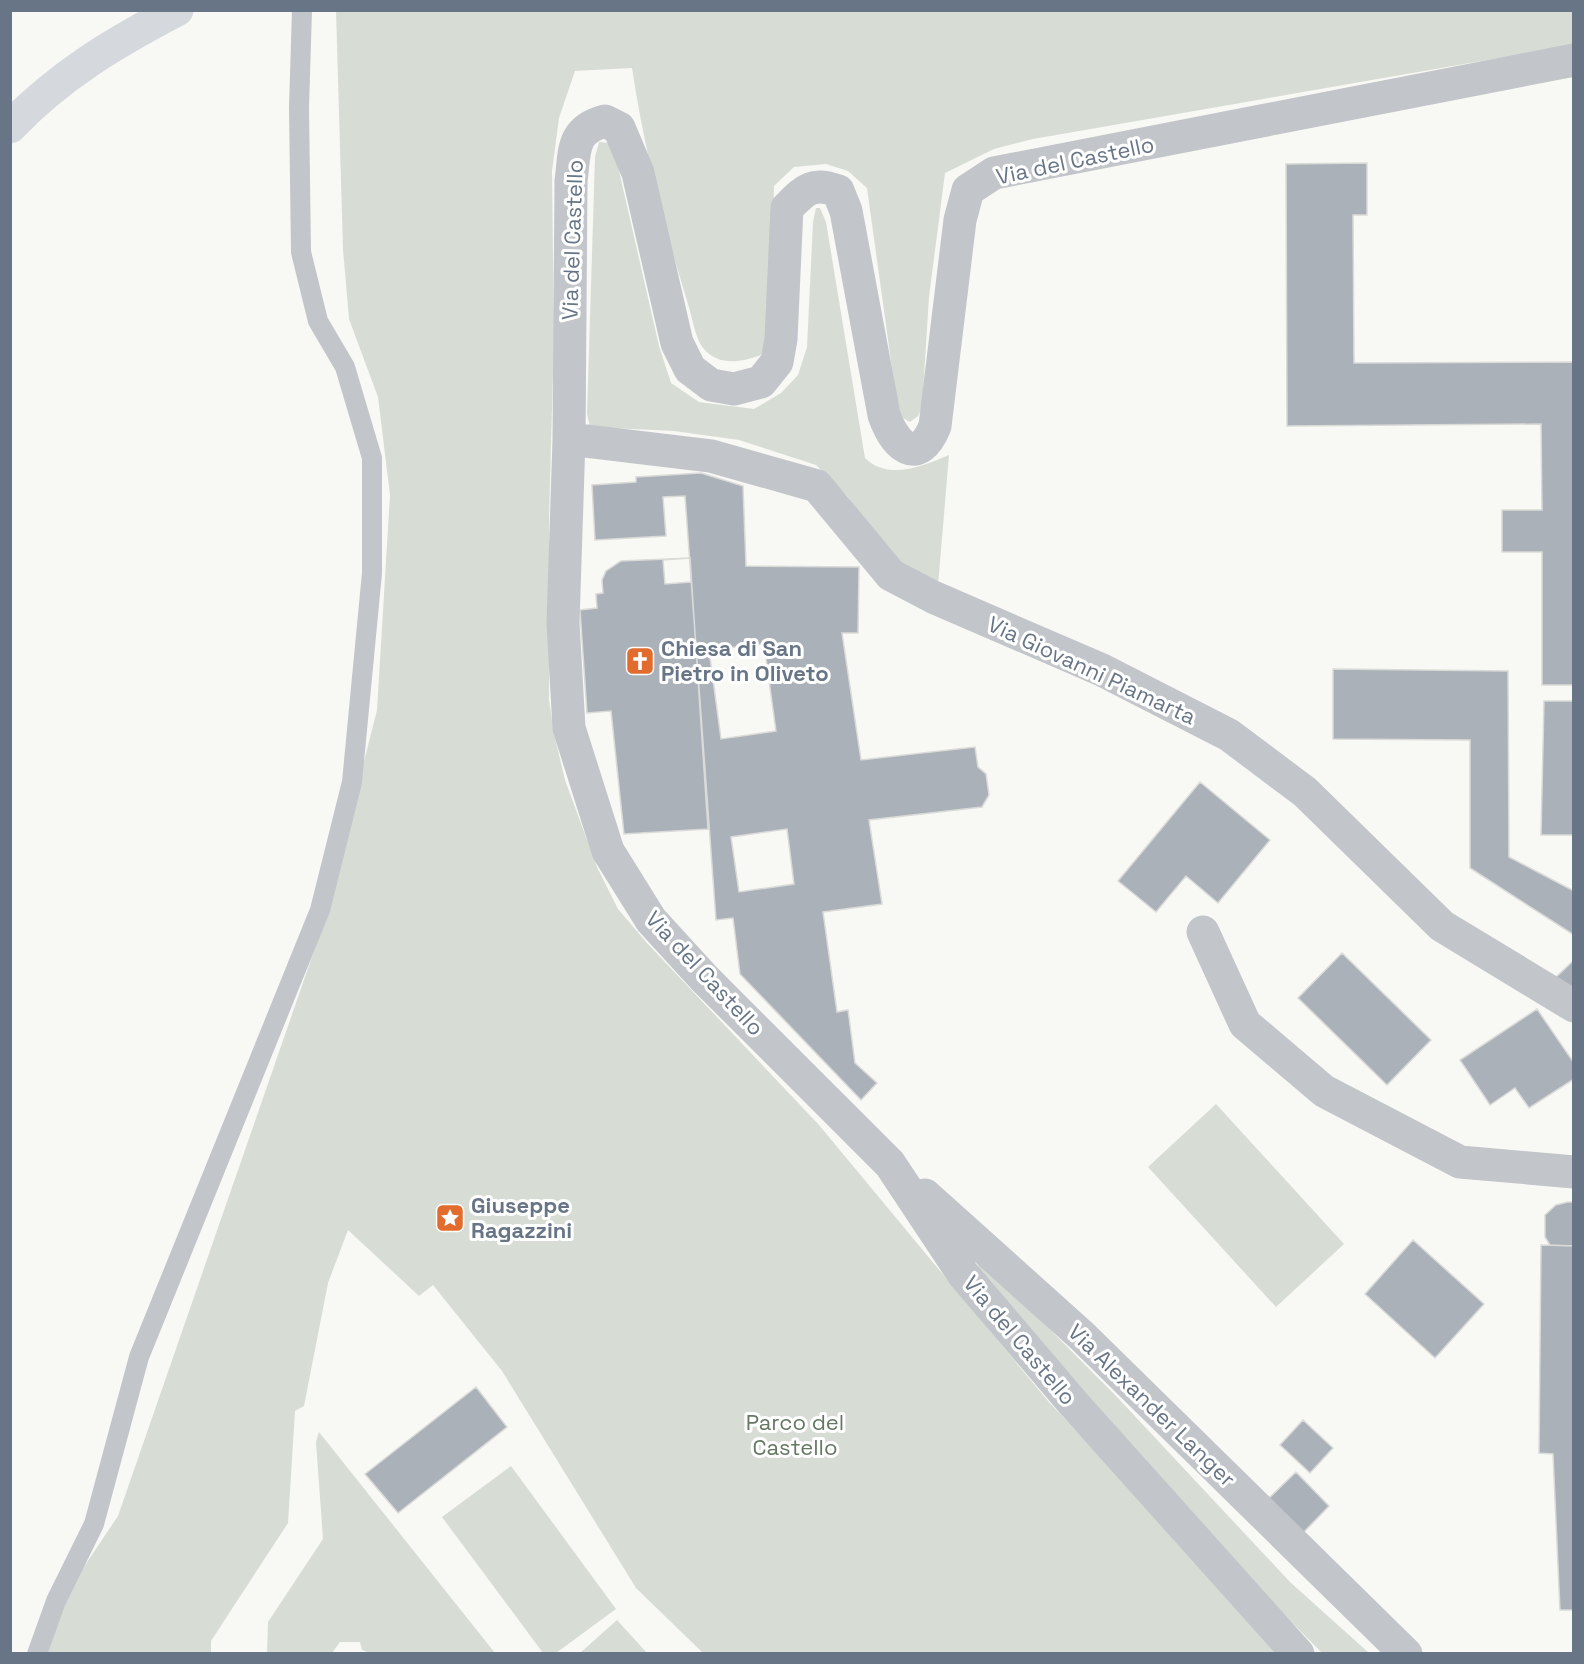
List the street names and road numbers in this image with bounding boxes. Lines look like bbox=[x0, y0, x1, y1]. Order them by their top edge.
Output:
street label: Via del Castello bbox=[993, 130, 1157, 190]
street label: Via del Castello bbox=[555, 159, 589, 321]
street label: Via Giovanni Piamarta bbox=[983, 609, 1201, 731]
street label: Via del Castello bbox=[640, 905, 770, 1041]
street label: Via del Castello bbox=[958, 1269, 1082, 1411]
street label: Via Alexander Langer bbox=[1062, 1318, 1242, 1492]

